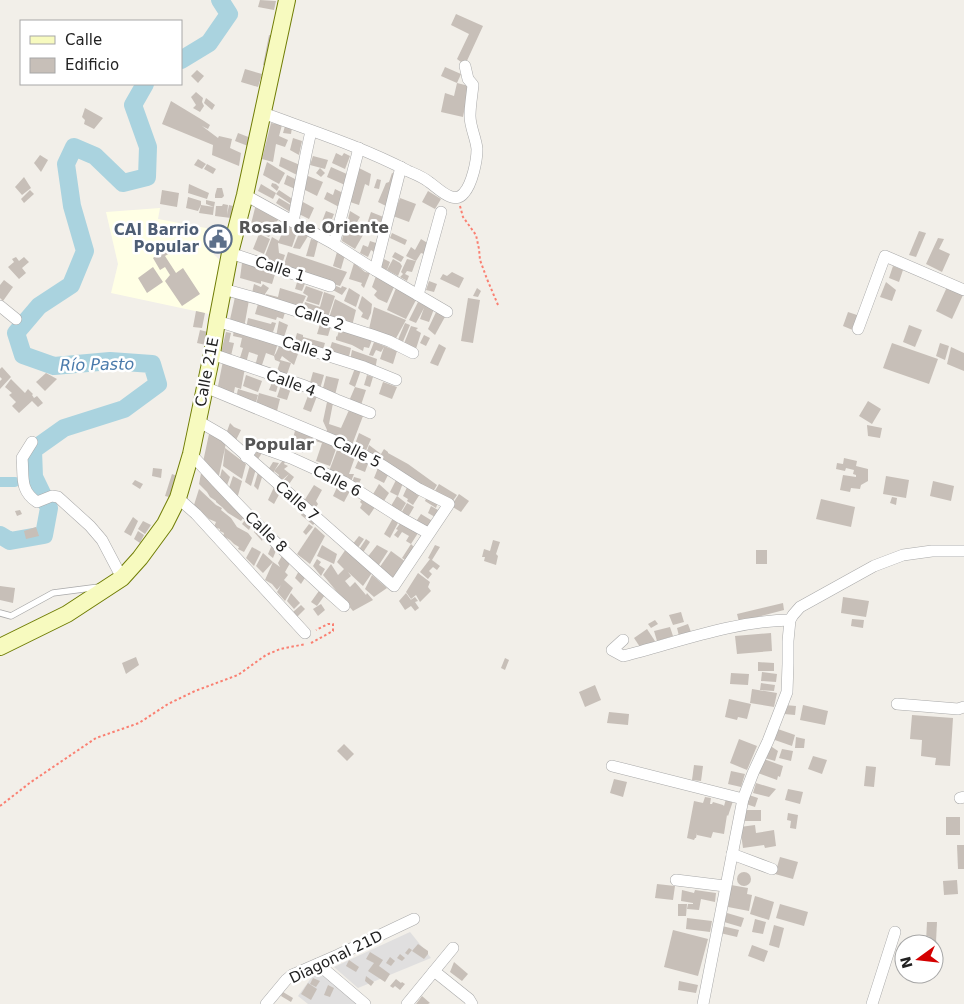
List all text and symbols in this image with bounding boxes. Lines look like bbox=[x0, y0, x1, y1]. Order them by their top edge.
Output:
legend bbox=[20, 20, 182, 85]
text: Calle bbox=[65, 31, 102, 49]
text: Edificio bbox=[65, 56, 119, 74]
district label: Rosal de Oriente bbox=[239, 218, 389, 237]
place label: CAI Barrio Popular bbox=[114, 221, 200, 256]
public building icon: CAI Barrio Popular bbox=[203, 224, 233, 254]
street label: Calle 1 bbox=[253, 252, 307, 286]
street label: Calle 2 bbox=[292, 301, 346, 335]
street label: Calle 3 bbox=[280, 332, 334, 366]
street label: Calle 21E bbox=[191, 336, 223, 408]
water label: Río Pasto bbox=[60, 354, 135, 375]
street label: Calle 4 bbox=[264, 366, 318, 400]
street label: Calle 5 bbox=[330, 432, 384, 472]
district label: Popular bbox=[244, 435, 314, 454]
street label: Calle 6 bbox=[310, 461, 364, 501]
street label: Calle 7 bbox=[272, 477, 322, 525]
street label: Calle 8 bbox=[241, 508, 291, 556]
street label: Diagonal 21D bbox=[286, 927, 386, 987]
north arrow bbox=[894, 934, 944, 984]
text: N bbox=[897, 955, 916, 970]

